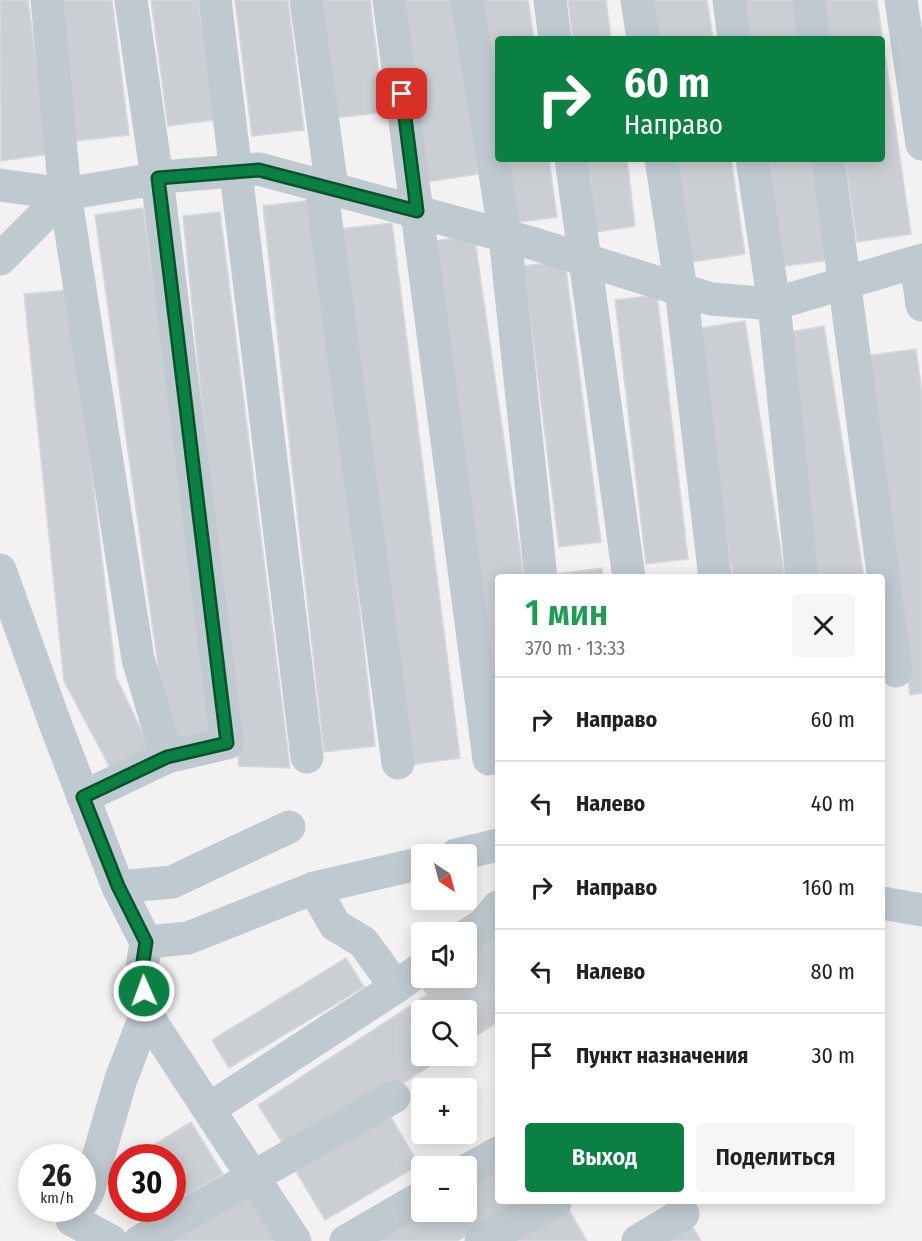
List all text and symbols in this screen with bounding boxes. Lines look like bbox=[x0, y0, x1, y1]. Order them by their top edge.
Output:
text: 60 m bbox=[624, 58, 710, 108]
icon: right bbox=[525, 60, 603, 138]
pin bbox=[376, 68, 427, 119]
icon: arrive bbox=[385, 77, 418, 110]
text: Направо bbox=[624, 109, 723, 141]
text: 1 мин bbox=[525, 591, 608, 635]
button: close bbox=[792, 594, 855, 657]
text: 370 m · 13:33 bbox=[525, 636, 625, 660]
icon: right bbox=[525, 703, 558, 736]
text: Направо bbox=[576, 706, 657, 733]
text: 60 m bbox=[811, 706, 855, 733]
icon: left bbox=[525, 787, 558, 820]
text: Налево bbox=[576, 790, 645, 817]
text: 40 m bbox=[811, 790, 855, 817]
north arrow bbox=[411, 844, 477, 910]
map controls bbox=[411, 844, 477, 1222]
icon: right bbox=[525, 871, 558, 904]
text: Направо bbox=[576, 874, 657, 901]
text: 160 m bbox=[802, 874, 855, 901]
button: sound bbox=[411, 922, 477, 988]
icon: left bbox=[525, 955, 558, 988]
text: Налево bbox=[576, 958, 645, 985]
text: 80 m bbox=[810, 958, 855, 985]
position arrow bbox=[112, 959, 176, 1023]
button: search bbox=[411, 1000, 477, 1066]
icon: arrive bbox=[525, 1039, 558, 1072]
text: Пункт назначения bbox=[576, 1042, 748, 1069]
text: 30 m bbox=[812, 1042, 855, 1069]
button: + bbox=[411, 1078, 477, 1144]
button: Выход bbox=[525, 1123, 684, 1192]
button: Поделиться bbox=[696, 1123, 855, 1192]
speed limit sign: 30 bbox=[108, 1144, 186, 1222]
button: − bbox=[411, 1156, 477, 1222]
text: 26 bbox=[42, 1158, 72, 1194]
text: km/h bbox=[40, 1189, 74, 1207]

